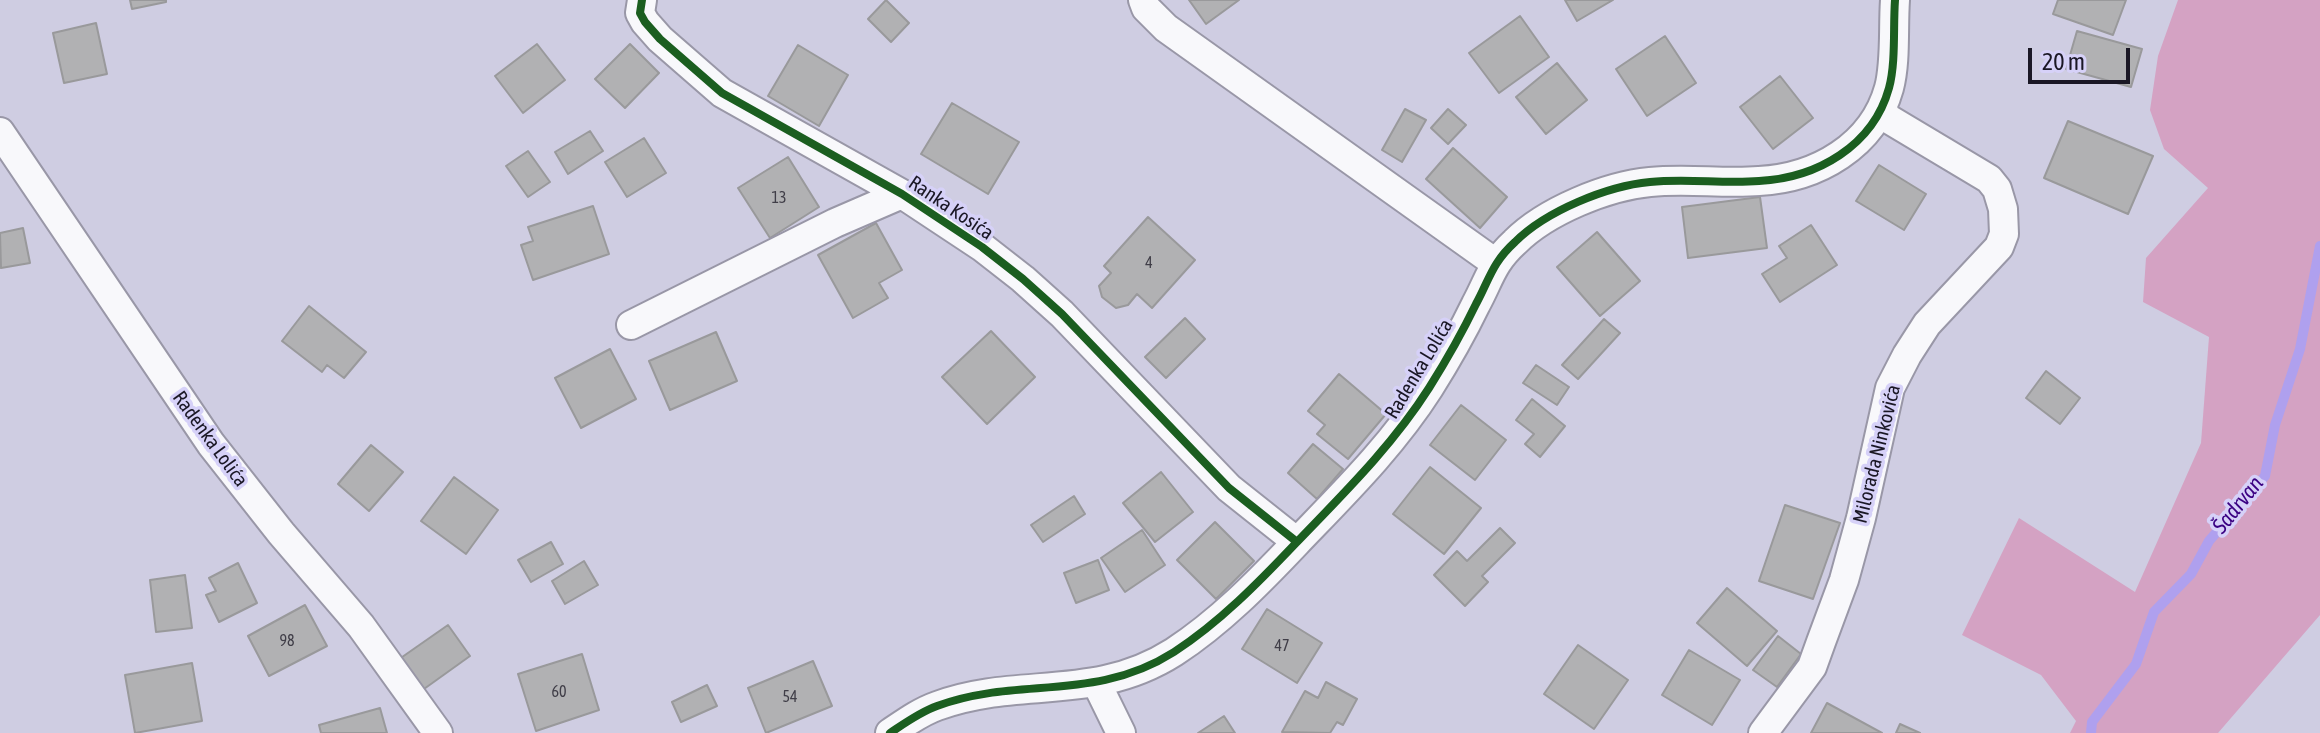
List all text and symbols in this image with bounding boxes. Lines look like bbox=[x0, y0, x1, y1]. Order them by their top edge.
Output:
scale bar bbox=[2032, 32, 2134, 82]
text: 20 m bbox=[2042, 48, 2085, 75]
street label: Ranka Kosića bbox=[904, 171, 998, 245]
house number: 13 bbox=[771, 188, 787, 208]
house number: 4 bbox=[1145, 253, 1153, 273]
street label: Radenka Lolića bbox=[1380, 315, 1458, 423]
street label: Milorada Ninkovića bbox=[1848, 382, 1906, 526]
street label: Radenka Lolića bbox=[167, 387, 253, 491]
water label: Šadrvan bbox=[2207, 471, 2269, 539]
house number: 98 bbox=[279, 631, 295, 651]
house number: 47 bbox=[1274, 636, 1290, 656]
house number: 60 bbox=[551, 682, 567, 702]
house number: 54 bbox=[782, 687, 798, 707]

